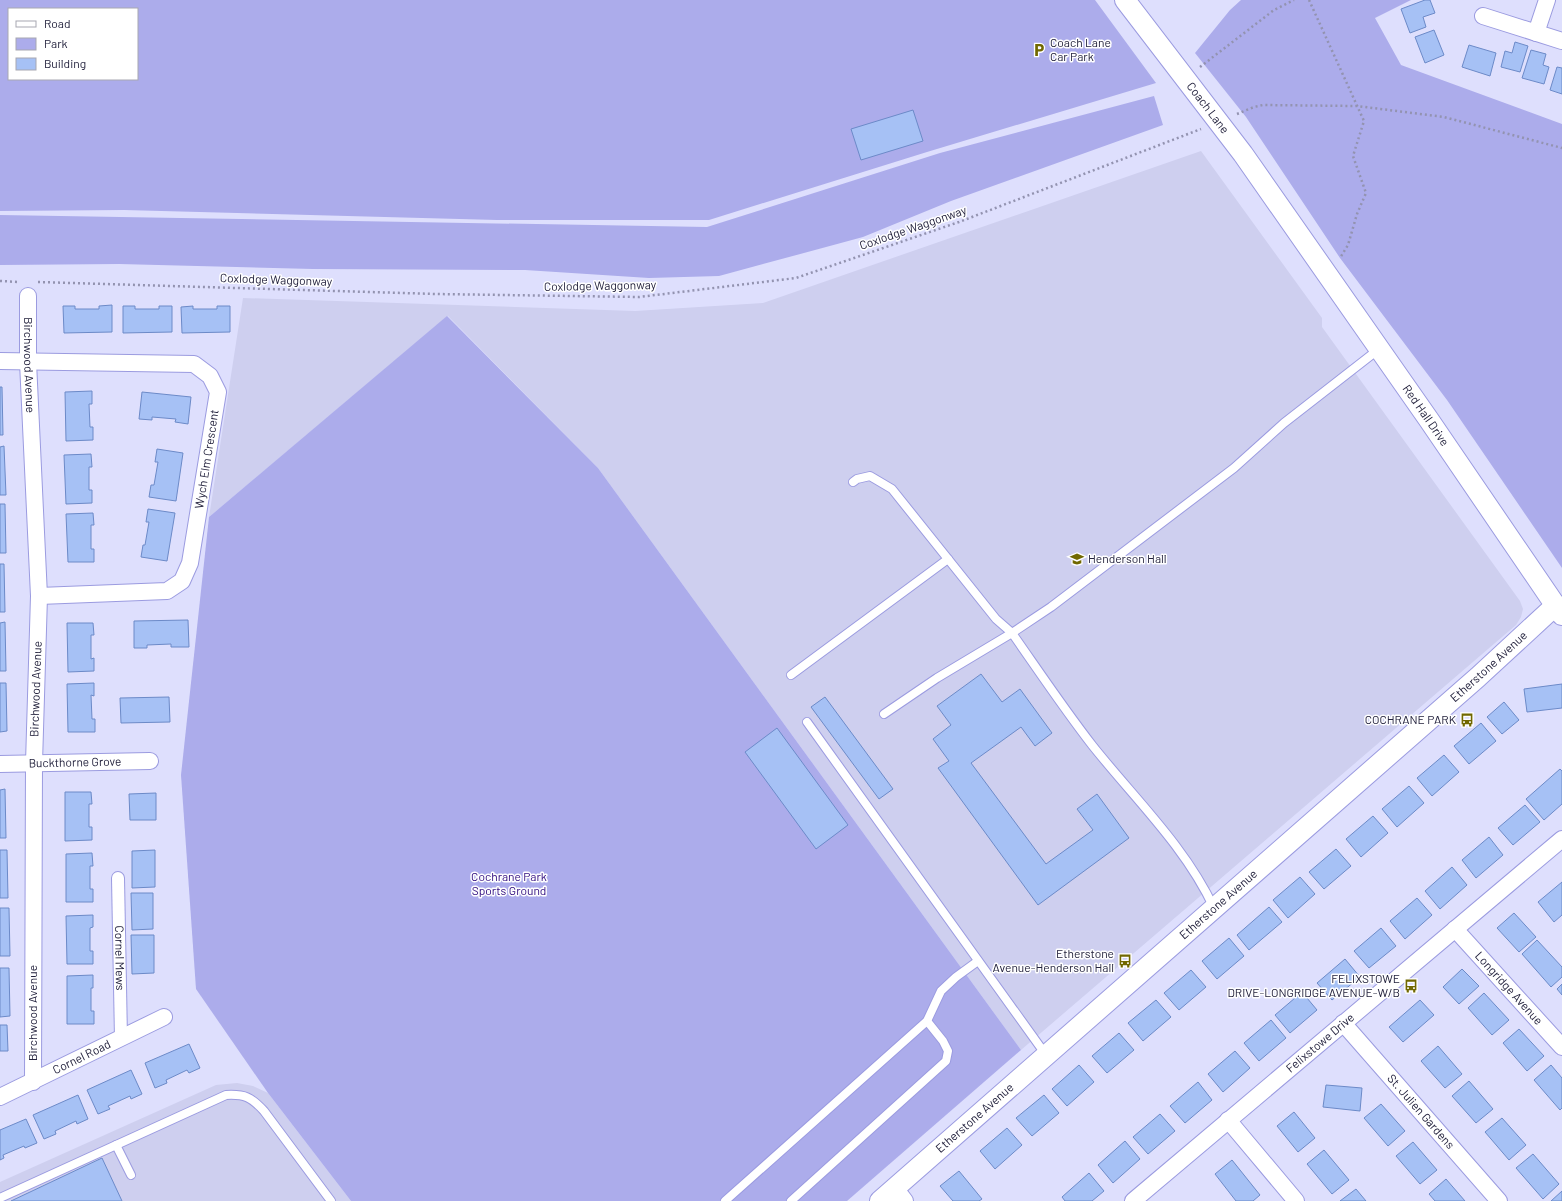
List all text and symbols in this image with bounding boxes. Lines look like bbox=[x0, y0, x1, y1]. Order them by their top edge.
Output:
legend bbox=[8, 8, 138, 80]
text: Road bbox=[44, 16, 71, 30]
place label: Coach Lane Car Park bbox=[1050, 35, 1111, 63]
text: Park bbox=[44, 36, 68, 50]
parking icon: Coach Lane Car Park bbox=[1031, 42, 1047, 58]
text: Building bbox=[44, 56, 86, 70]
street label: Coach Lane bbox=[1184, 79, 1233, 136]
street label: Coxlodge Waggonway bbox=[857, 202, 969, 252]
street label: Coxlodge Waggonway bbox=[220, 270, 333, 288]
street label: Coxlodge Waggonway bbox=[544, 277, 657, 293]
street label: Birchwood Avenue bbox=[22, 317, 38, 413]
street label: Red Hall Drive bbox=[1400, 382, 1453, 448]
street label: Wych Elm Crescent bbox=[191, 408, 221, 509]
school or university icon: Henderson Hall bbox=[1069, 551, 1085, 567]
place label: Henderson Hall bbox=[1088, 551, 1167, 565]
street label: Etherstone Avenue bbox=[1447, 628, 1529, 704]
street label: Birchwood Avenue bbox=[26, 641, 44, 737]
place label: COCHRANE PARK bbox=[1365, 712, 1457, 726]
bus stop icon: COCHRANE PARK bbox=[1459, 712, 1475, 728]
street label: Buckthorne Grove bbox=[28, 754, 122, 769]
street label: Etherstone Avenue bbox=[1176, 866, 1260, 941]
park label: Cochrane Park Sports Ground bbox=[471, 869, 547, 897]
street label: Cornel Mews bbox=[113, 925, 128, 991]
place label: Etherstone Avenue-Henderson Hall bbox=[993, 946, 1114, 974]
street label: Longridge Avenue bbox=[1473, 948, 1546, 1027]
bus stop icon: Etherstone Avenue-Henderson Hall bbox=[1117, 953, 1133, 969]
street label: Birchwood Avenue bbox=[25, 965, 39, 1061]
place label: FELIXSTOWE DRIVE-LONGRIDGE AVENUE-W/B bbox=[1227, 971, 1400, 999]
bus stop icon: FELIXSTOWE DRIVE-LONGRIDGE AVENUE-W/B bbox=[1403, 978, 1419, 994]
street label: Felixstowe Drive bbox=[1283, 1010, 1356, 1075]
street label: Cornel Road bbox=[50, 1036, 113, 1076]
street label: St. Julien Gardens bbox=[1385, 1071, 1458, 1151]
street label: Etherstone Avenue bbox=[932, 1079, 1016, 1155]

